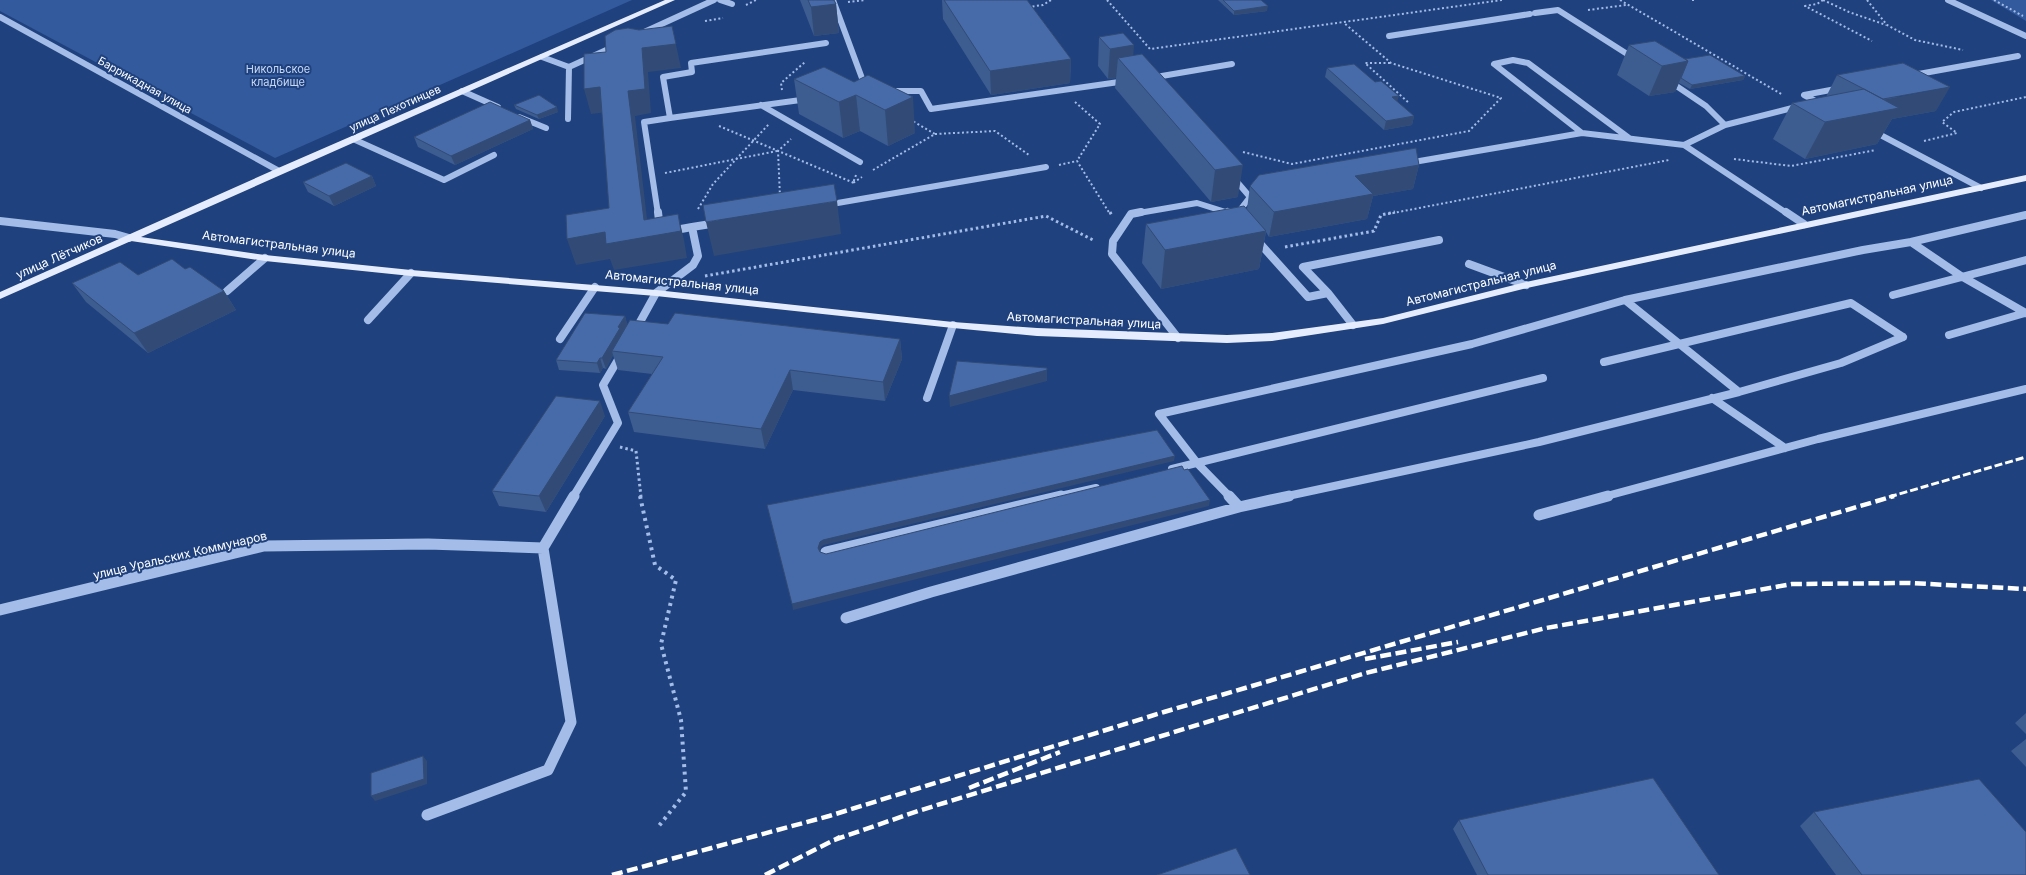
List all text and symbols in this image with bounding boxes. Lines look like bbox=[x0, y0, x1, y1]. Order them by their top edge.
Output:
street label: Баррикадная улица bbox=[95, 53, 195, 117]
park label: Никольское кладбище bbox=[246, 62, 310, 89]
street label: улица Пехотинцев bbox=[347, 82, 443, 134]
street label: Автомагистральная улица bbox=[1800, 172, 1954, 218]
street label: Автомагистральная улица bbox=[201, 227, 357, 261]
street label: улица Лётчиков bbox=[13, 230, 105, 282]
street label: Автомагистральная улица bbox=[1404, 257, 1558, 309]
street label: Автомагистральная улица bbox=[604, 266, 760, 298]
street label: Автомагистральная улица bbox=[1006, 308, 1162, 332]
street label: улица Уральских Коммунаров bbox=[92, 528, 269, 582]

